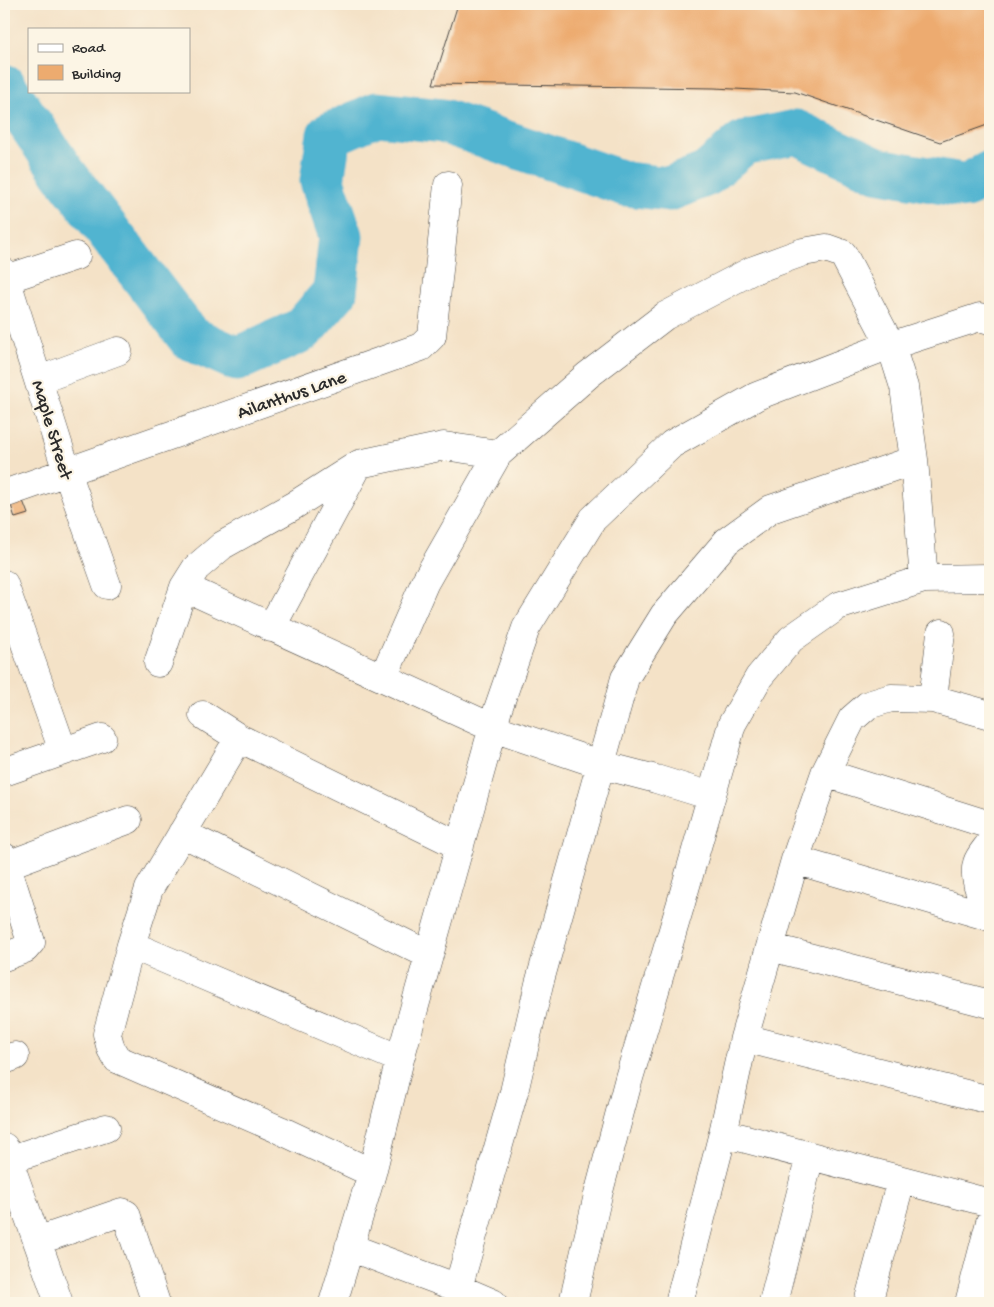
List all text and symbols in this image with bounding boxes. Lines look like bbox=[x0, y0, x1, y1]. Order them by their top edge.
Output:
legend bbox=[28, 28, 190, 92]
text: Road bbox=[72, 40, 106, 58]
text: Building bbox=[71, 66, 121, 84]
street label: Ailanthus Lane bbox=[235, 367, 350, 426]
street label: Maple Street bbox=[25, 378, 77, 484]

